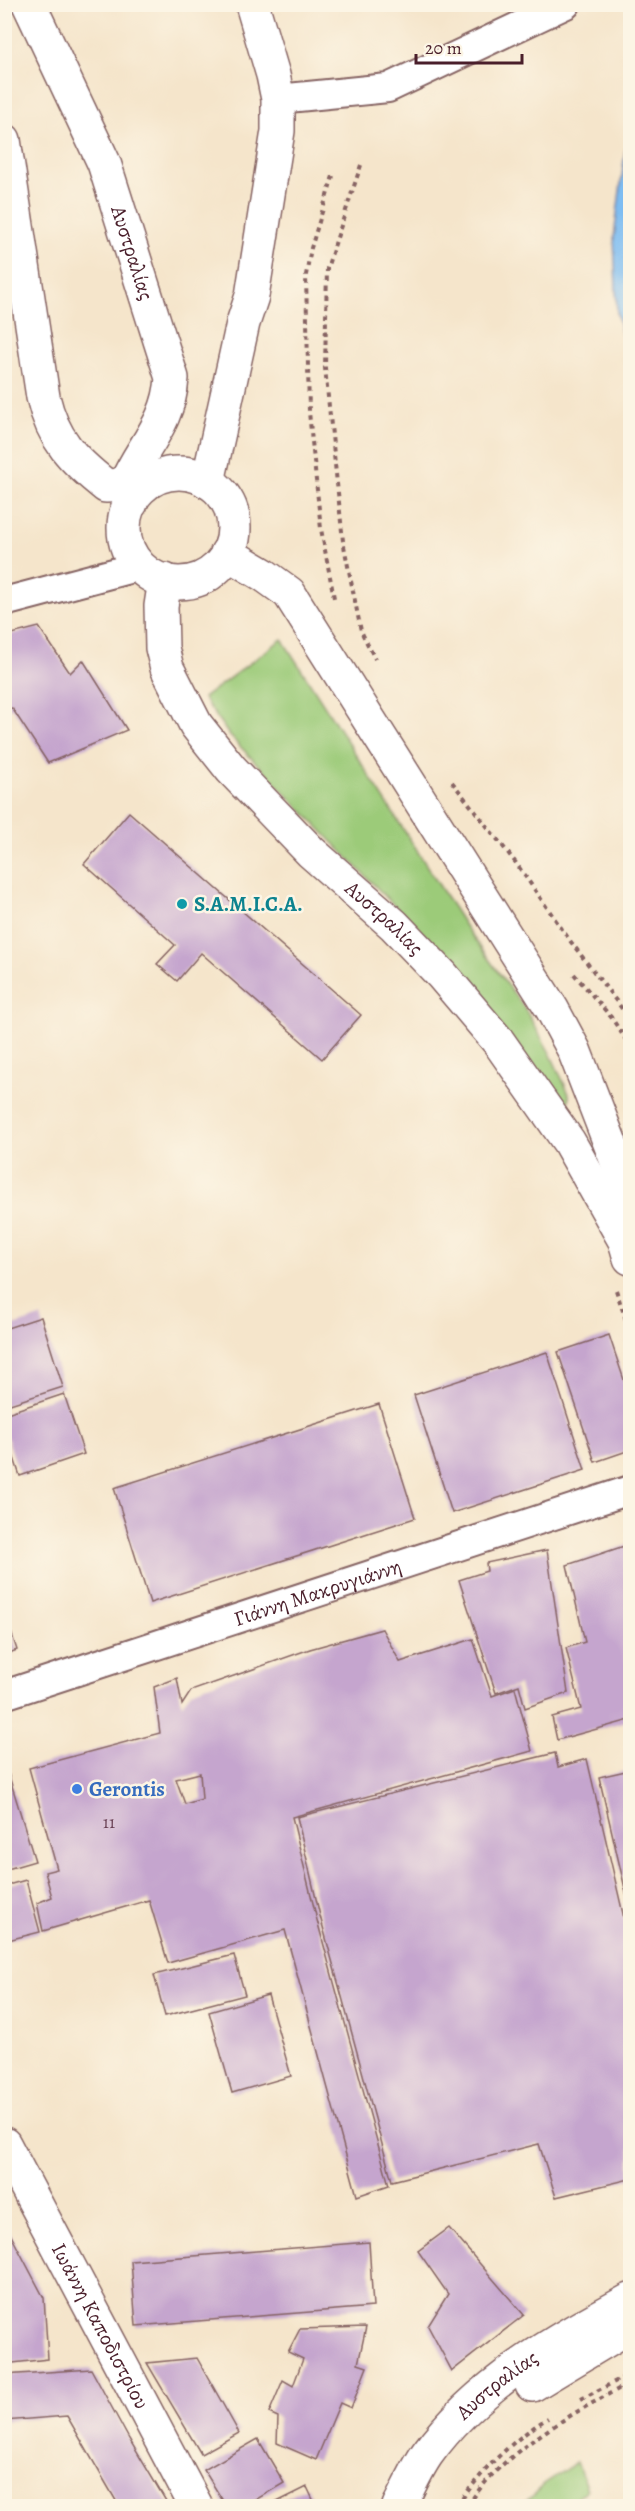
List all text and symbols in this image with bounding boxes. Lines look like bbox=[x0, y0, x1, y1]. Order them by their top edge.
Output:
scale bar bbox=[416, 27, 522, 65]
text: 20 m bbox=[425, 36, 462, 60]
street label: Αυστραλίας bbox=[104, 201, 160, 304]
street label: Αυστραλίας bbox=[338, 874, 430, 961]
place label: S.A.M.I.C.A. bbox=[194, 890, 303, 918]
marker: S.A.M.I.C.A. bbox=[175, 897, 189, 911]
street label: Γιάννη Μακρυγιάννη bbox=[230, 1552, 405, 1633]
place label: Gerontis bbox=[89, 1775, 165, 1803]
marker: Gerontis bbox=[70, 1782, 84, 1796]
house number: 11 bbox=[103, 1810, 115, 1834]
street label: Ιωάννη Καποδιστρίου bbox=[45, 2238, 156, 2414]
street label: Αυστραλίας bbox=[449, 2343, 543, 2427]

